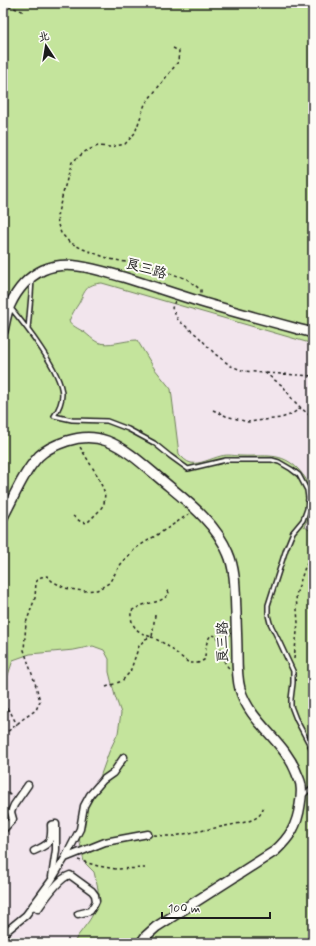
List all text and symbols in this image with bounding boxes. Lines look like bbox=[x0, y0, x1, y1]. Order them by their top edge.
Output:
north arrow bbox=[26, 26, 66, 66]
text: 北 bbox=[37, 29, 51, 45]
street label: 良三路 bbox=[123, 255, 169, 283]
street label: 良三路 bbox=[214, 621, 232, 663]
scale bar bbox=[162, 894, 270, 920]
text: 100 m bbox=[168, 901, 200, 917]

